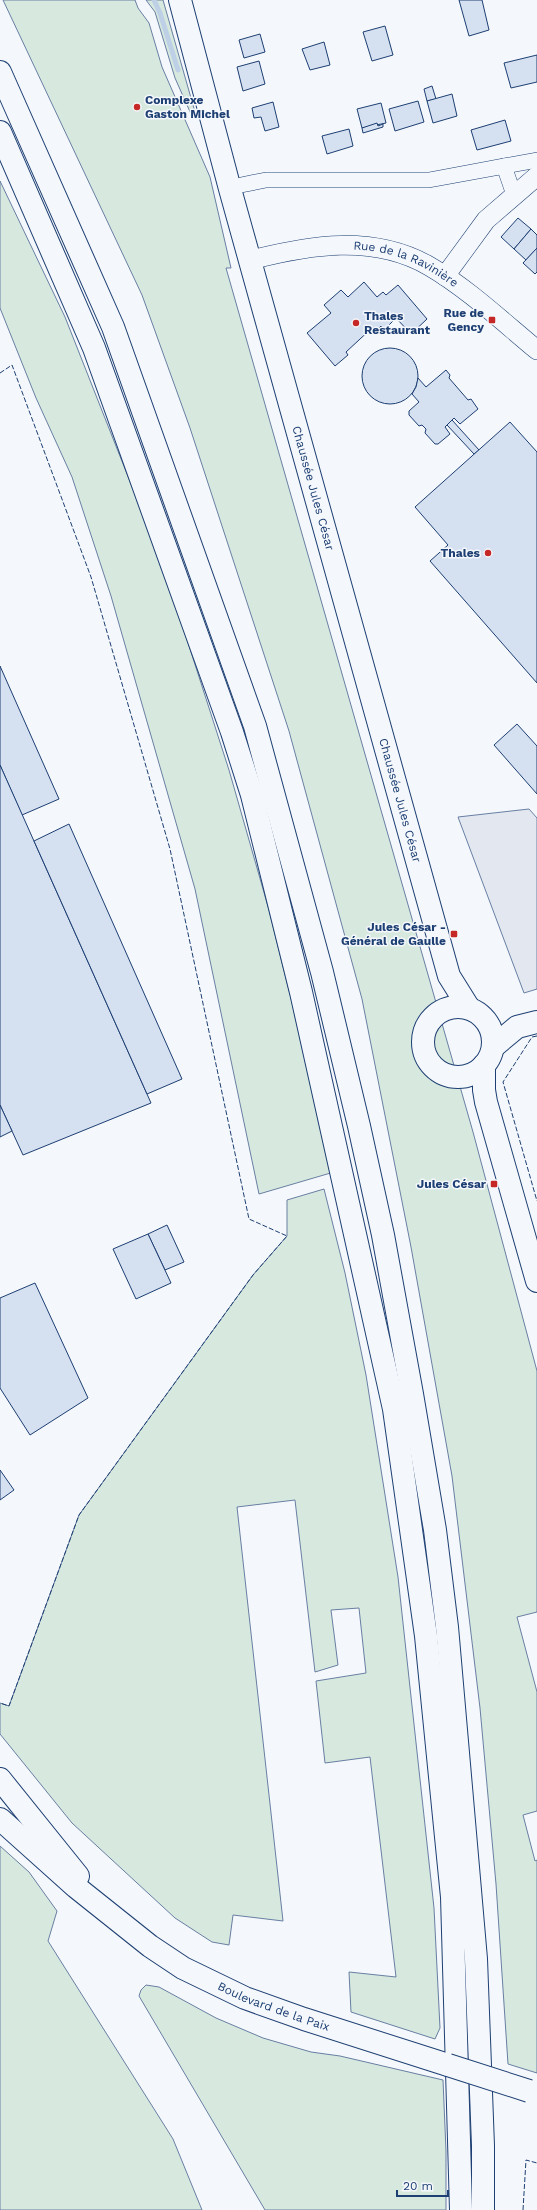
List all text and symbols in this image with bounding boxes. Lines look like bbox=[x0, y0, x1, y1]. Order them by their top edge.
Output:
place label: Complexe Gaston Michel bbox=[145, 93, 230, 121]
marker: Complexe Gaston Michel bbox=[132, 102, 142, 112]
street label: Rue de la Ravinière bbox=[353, 238, 461, 290]
place label: Rue de Gency bbox=[444, 306, 484, 334]
place label: Thales Restaurant bbox=[364, 309, 431, 337]
marker: Rue de Gency bbox=[487, 315, 497, 325]
marker: Thales Restaurant bbox=[351, 318, 361, 328]
street label: Chaussée Jules César bbox=[289, 424, 337, 552]
place label: Thales bbox=[441, 546, 481, 560]
marker: Thales bbox=[483, 548, 493, 558]
street label: Chaussée Jules César bbox=[376, 736, 424, 864]
place label: Jules César - Général de Gaulle bbox=[341, 920, 446, 948]
marker: Jules César - Général de Gaulle bbox=[449, 929, 459, 939]
place label: Jules César bbox=[417, 1177, 487, 1191]
marker: Jules César bbox=[489, 1179, 499, 1189]
street label: Boulevard de la Paix bbox=[215, 1979, 331, 2034]
scale bar bbox=[397, 2172, 448, 2198]
text: 20 m bbox=[403, 2179, 433, 2193]

